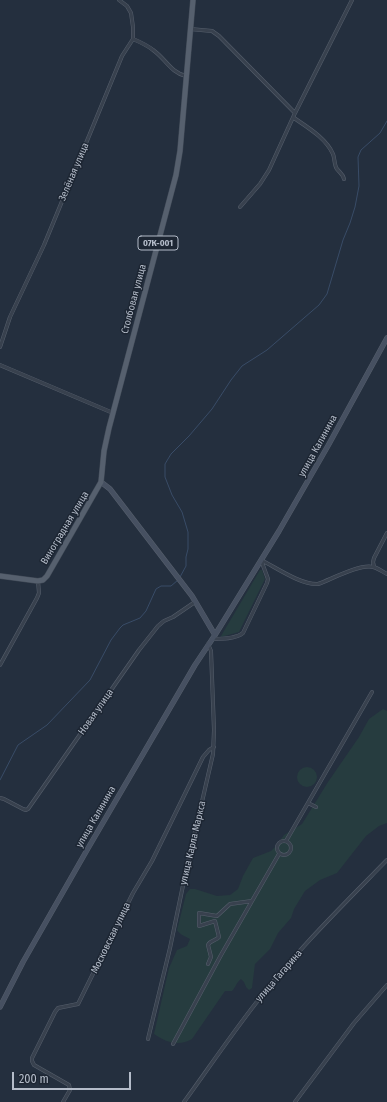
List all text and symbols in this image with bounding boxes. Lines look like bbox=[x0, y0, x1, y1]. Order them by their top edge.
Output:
street label: Зелёная улица bbox=[56, 141, 92, 203]
road number: 07К-001 bbox=[138, 236, 178, 250]
street label: Столбовая улица bbox=[119, 263, 149, 335]
street label: улица Калинина bbox=[296, 413, 340, 479]
street label: Виноградная улица bbox=[38, 489, 92, 567]
street label: Новая улица bbox=[76, 687, 116, 737]
street label: улица Калинина bbox=[74, 784, 118, 850]
street label: улица Карла Маркса bbox=[177, 800, 209, 886]
street label: Московская улица bbox=[89, 901, 133, 975]
street label: улица Гагарина bbox=[253, 947, 305, 1005]
scale bar bbox=[14, 1064, 133, 1090]
text: 200 m bbox=[19, 1072, 49, 1086]

